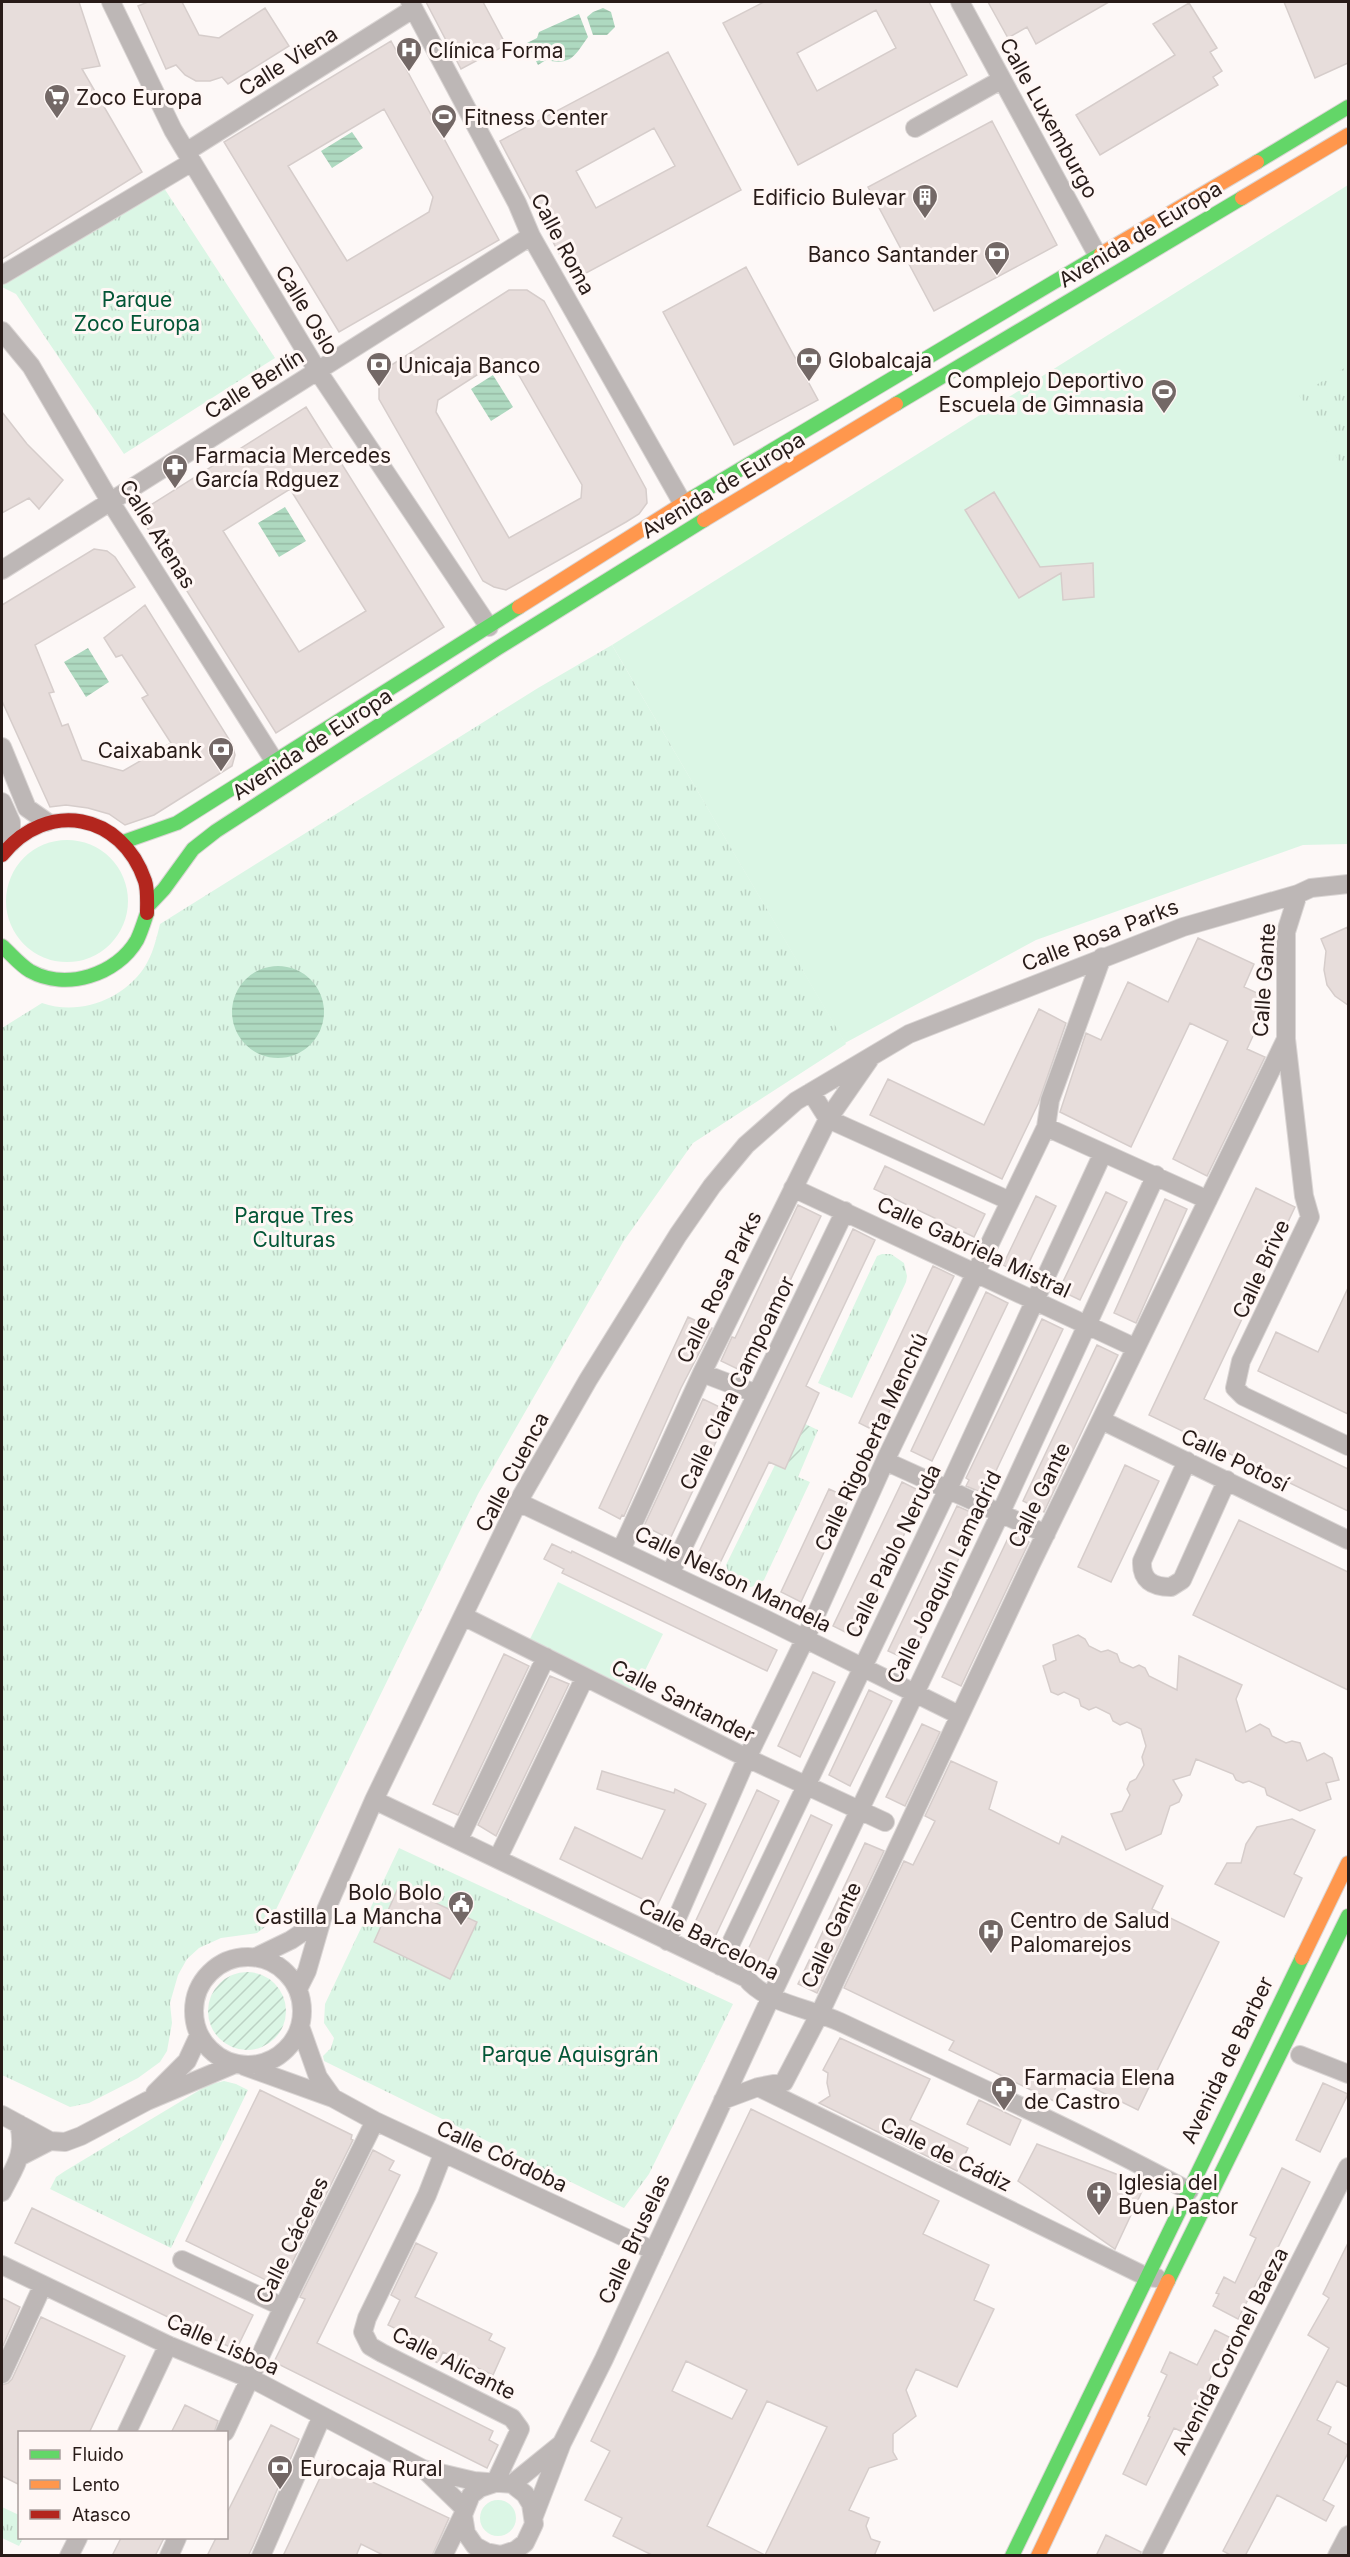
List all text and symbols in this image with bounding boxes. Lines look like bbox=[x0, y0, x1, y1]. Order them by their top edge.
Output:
street label: Calle Viena bbox=[234, 21, 342, 101]
street label: Calle Luxemburgo bbox=[995, 33, 1103, 203]
hospital icon: Clínica Forma bbox=[394, 35, 424, 73]
place label: Clínica Forma bbox=[428, 38, 564, 63]
supermarket icon: Zoco Europa bbox=[42, 82, 72, 120]
place label: Zoco Europa bbox=[76, 85, 202, 110]
sports icon: Fitness Center bbox=[429, 102, 459, 140]
place label: Fitness Center bbox=[464, 105, 608, 130]
street label: Avenida de Europa bbox=[1054, 175, 1226, 293]
building icon: Edificio Bulevar bbox=[910, 182, 940, 220]
place label: Edificio Bulevar bbox=[753, 185, 906, 210]
street label: Calle Roma bbox=[526, 189, 600, 299]
bank icon: Banco Santander bbox=[982, 239, 1012, 277]
place label: Banco Santander bbox=[808, 242, 978, 267]
street label: Calle Oslo bbox=[270, 261, 344, 359]
park label: Parque Zoco Europa bbox=[74, 287, 200, 336]
street label: Calle Berlín bbox=[200, 344, 308, 424]
bank icon: Globalcaja bbox=[794, 345, 824, 383]
place label: Globalcaja bbox=[828, 348, 932, 373]
bank icon: Unicaja Banco bbox=[364, 350, 394, 388]
place label: Unicaja Banco bbox=[398, 353, 540, 378]
place label: Complejo Deportivo Escuela de Gimnasia bbox=[939, 368, 1144, 417]
sports icon: Complejo Deportivo Escuela de Gimnasia bbox=[1149, 377, 1179, 415]
street label: Avenida de Europa bbox=[637, 426, 809, 544]
place label: Farmacia Mercedes García Rdguez bbox=[195, 443, 391, 492]
pharmacy icon: Farmacia Mercedes García Rdguez bbox=[160, 452, 190, 490]
street label: Calle Atenas bbox=[115, 475, 201, 593]
street label: Avenida de Europa bbox=[227, 683, 397, 805]
bank icon: Caixabank bbox=[206, 735, 236, 773]
place label: Caixabank bbox=[98, 738, 202, 763]
street label: Calle Rosa Parks bbox=[1018, 894, 1182, 976]
street label: Calle Gante bbox=[1248, 922, 1280, 1038]
street label: Calle Gabriela Mistral bbox=[873, 1191, 1075, 1303]
park label: Parque Tres Culturas bbox=[234, 1203, 354, 1252]
street label: Calle Rosa Parks bbox=[671, 1207, 767, 1367]
street label: Calle Brive bbox=[1227, 1216, 1295, 1322]
street label: Calle Clara Campoamor bbox=[674, 1272, 800, 1494]
street label: Calle Rigoberta Menchú bbox=[809, 1329, 933, 1555]
street label: Calle Cuenca bbox=[470, 1408, 554, 1536]
street label: Calle Potosí bbox=[1177, 1423, 1294, 1497]
street label: Calle Gante bbox=[1003, 1438, 1075, 1552]
street label: Calle Pablo Neruda bbox=[840, 1460, 946, 1642]
street label: Calle Joaquín Lamadrid bbox=[882, 1467, 1006, 1687]
street label: Calle Nelson Mandela bbox=[631, 1520, 835, 1638]
street label: Calle Santander bbox=[607, 1654, 759, 1748]
street label: Calle Gante bbox=[796, 1878, 866, 1992]
place label: Bolo Bolo Castilla La Mancha bbox=[255, 1880, 442, 1929]
public building icon: Bolo Bolo Castilla La Mancha bbox=[446, 1889, 476, 1927]
street label: Calle Barcelona bbox=[634, 1893, 784, 1985]
place label: Centro de Salud Palomarejos bbox=[1010, 1908, 1170, 1957]
hospital icon: Centro de Salud Palomarejos bbox=[976, 1917, 1006, 1955]
street label: Avenida de Barber bbox=[1176, 1972, 1278, 2148]
park label: Parque Aquisgrán bbox=[481, 2042, 659, 2067]
place label: Farmacia Elena de Castro bbox=[1024, 2065, 1175, 2114]
pharmacy icon: Farmacia Elena de Castro bbox=[989, 2074, 1019, 2112]
street label: Calle de Cádiz bbox=[876, 2111, 1016, 2197]
street label: Calle Córdoba bbox=[433, 2115, 571, 2197]
street label: Calle Bruselas bbox=[593, 2170, 675, 2308]
place label: Iglesia del Buen Pastor bbox=[1118, 2170, 1238, 2219]
street label: Calle Cáceres bbox=[251, 2173, 333, 2307]
church icon: Iglesia del Buen Pastor bbox=[1084, 2179, 1114, 2217]
street label: Avenida Coronel Baeza bbox=[1167, 2243, 1293, 2459]
street label: Calle Lisboa bbox=[163, 2308, 283, 2380]
street label: Calle Alicante bbox=[388, 2321, 520, 2405]
legend bbox=[18, 2431, 228, 2539]
text: Fluido bbox=[72, 2444, 124, 2465]
bank icon: Eurocaja Rural bbox=[265, 2453, 295, 2491]
place label: Eurocaja Rural bbox=[300, 2456, 443, 2481]
text: Lento bbox=[72, 2474, 120, 2495]
text: Atasco bbox=[72, 2504, 131, 2525]

